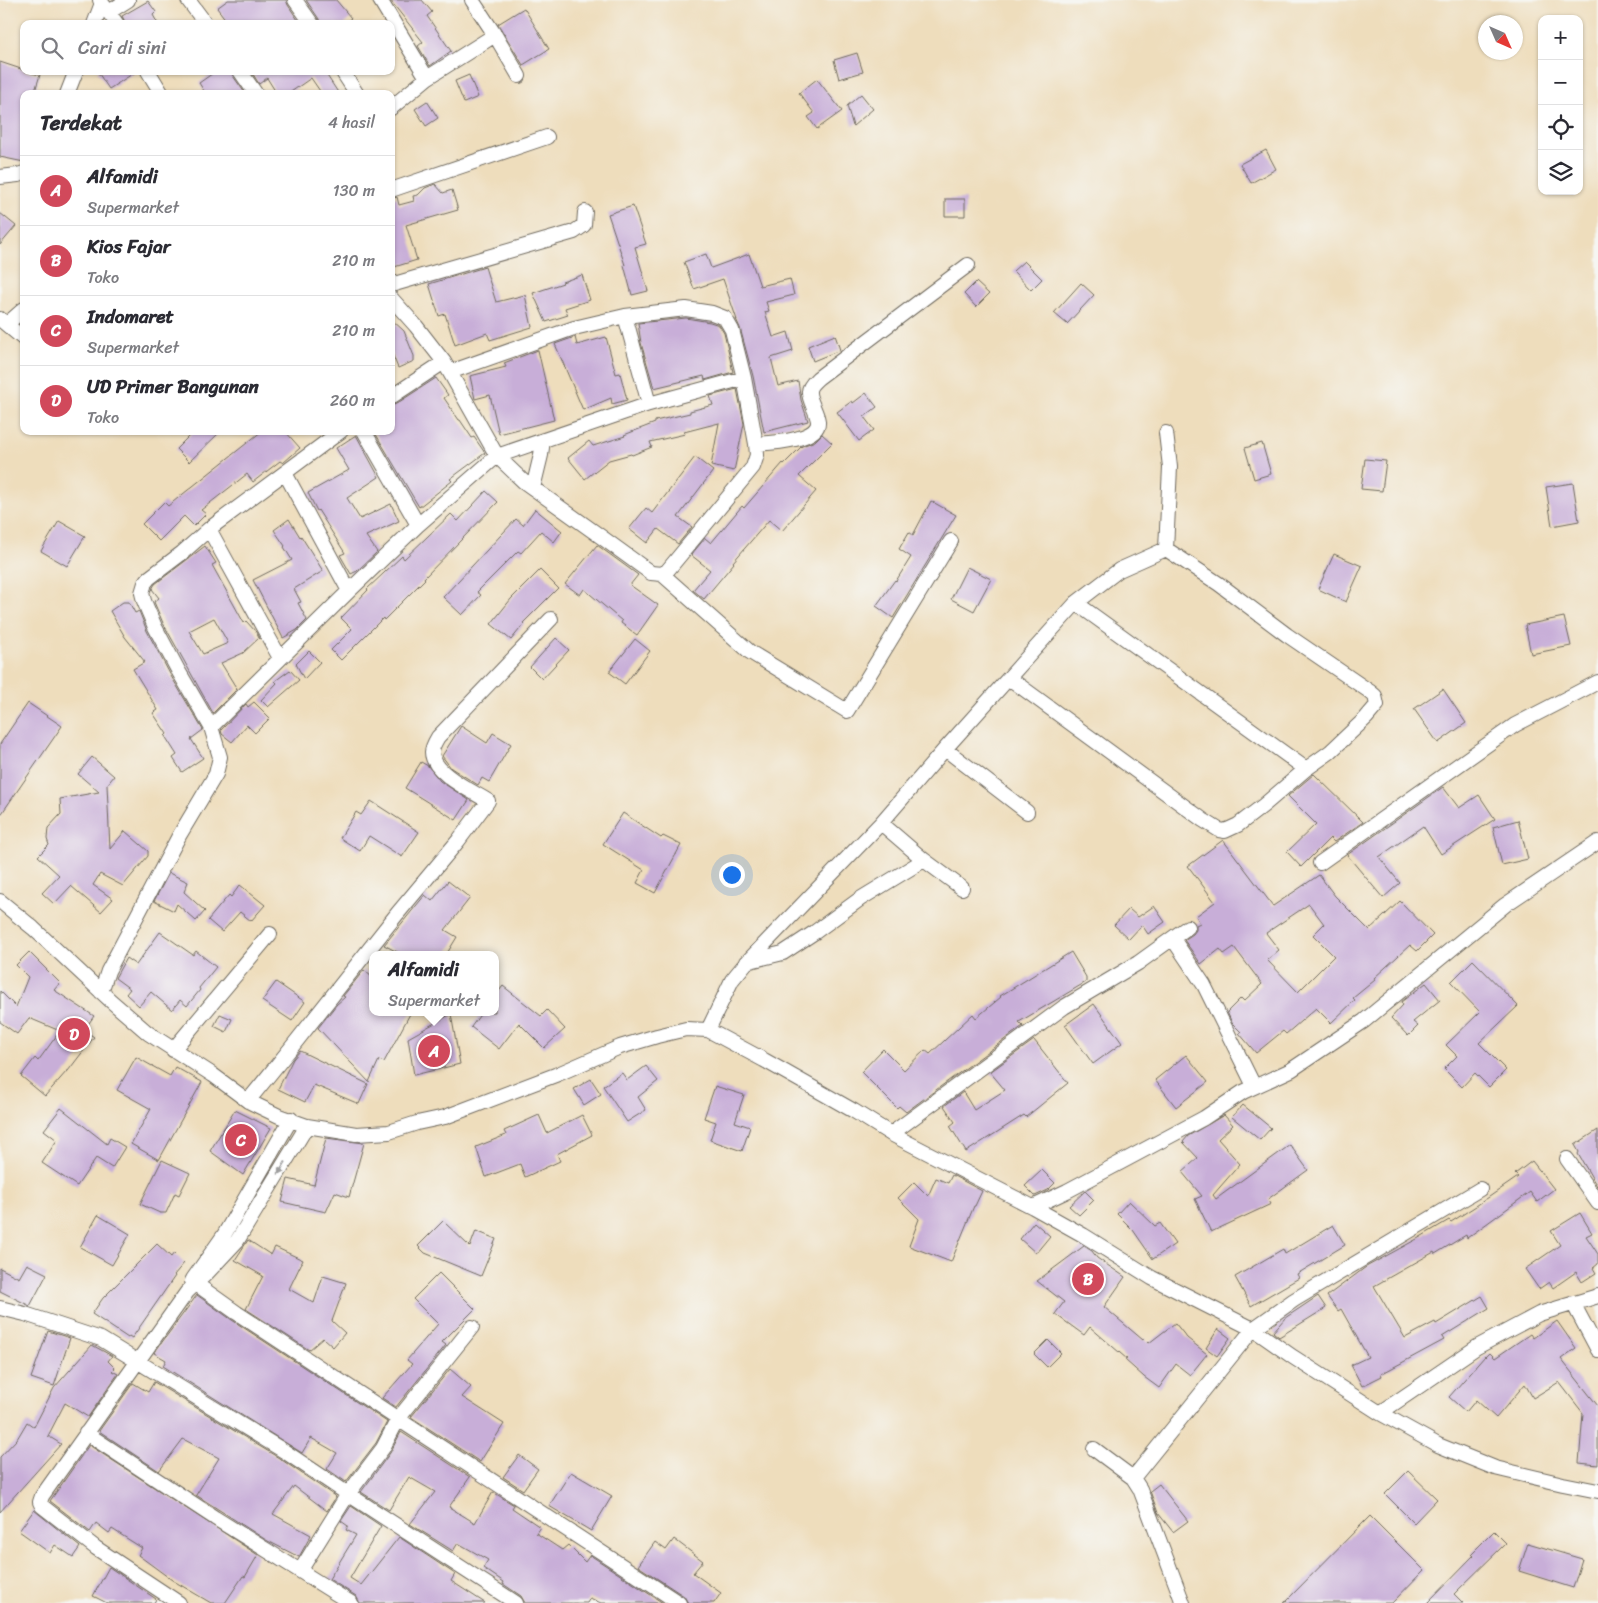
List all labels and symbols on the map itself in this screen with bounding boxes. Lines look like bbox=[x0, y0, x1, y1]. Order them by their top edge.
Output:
north arrow bbox=[1478, 15, 1523, 60]
your location bbox=[719, 862, 745, 888]
pin: D bbox=[58, 1015, 90, 1053]
pin: A bbox=[418, 1032, 450, 1070]
pin: C bbox=[225, 1121, 257, 1159]
one-way arrow bbox=[277, 1161, 286, 1174]
pin: B bbox=[1072, 1260, 1104, 1298]

